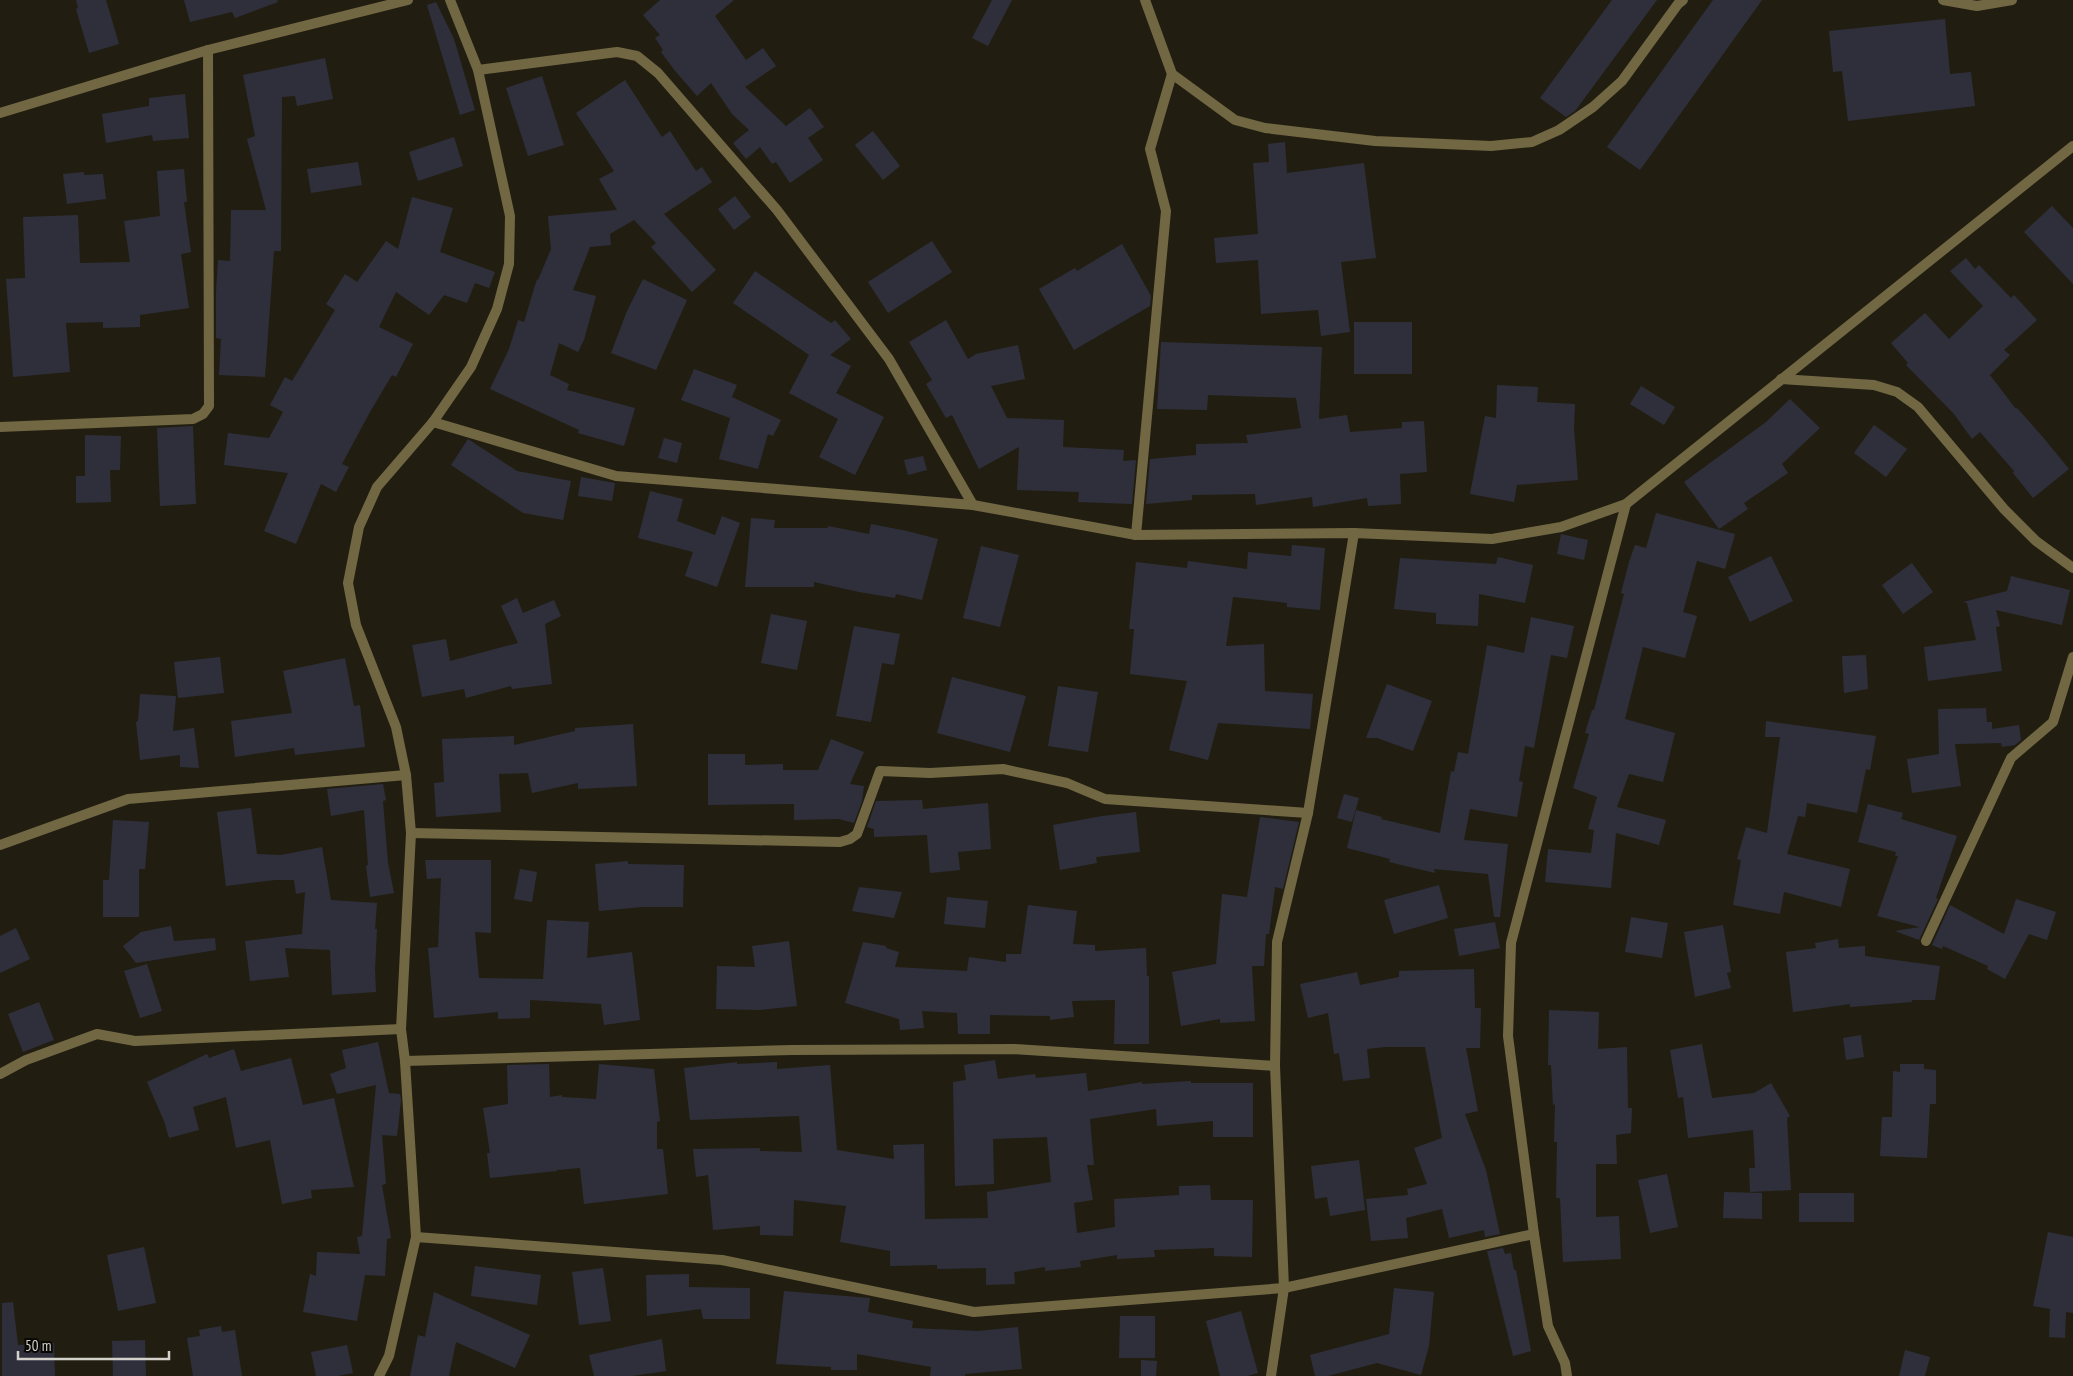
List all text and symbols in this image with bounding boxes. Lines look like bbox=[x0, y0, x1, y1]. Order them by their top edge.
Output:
scale bar bbox=[18, 1328, 169, 1360]
text: 50 m bbox=[25, 1336, 51, 1355]

